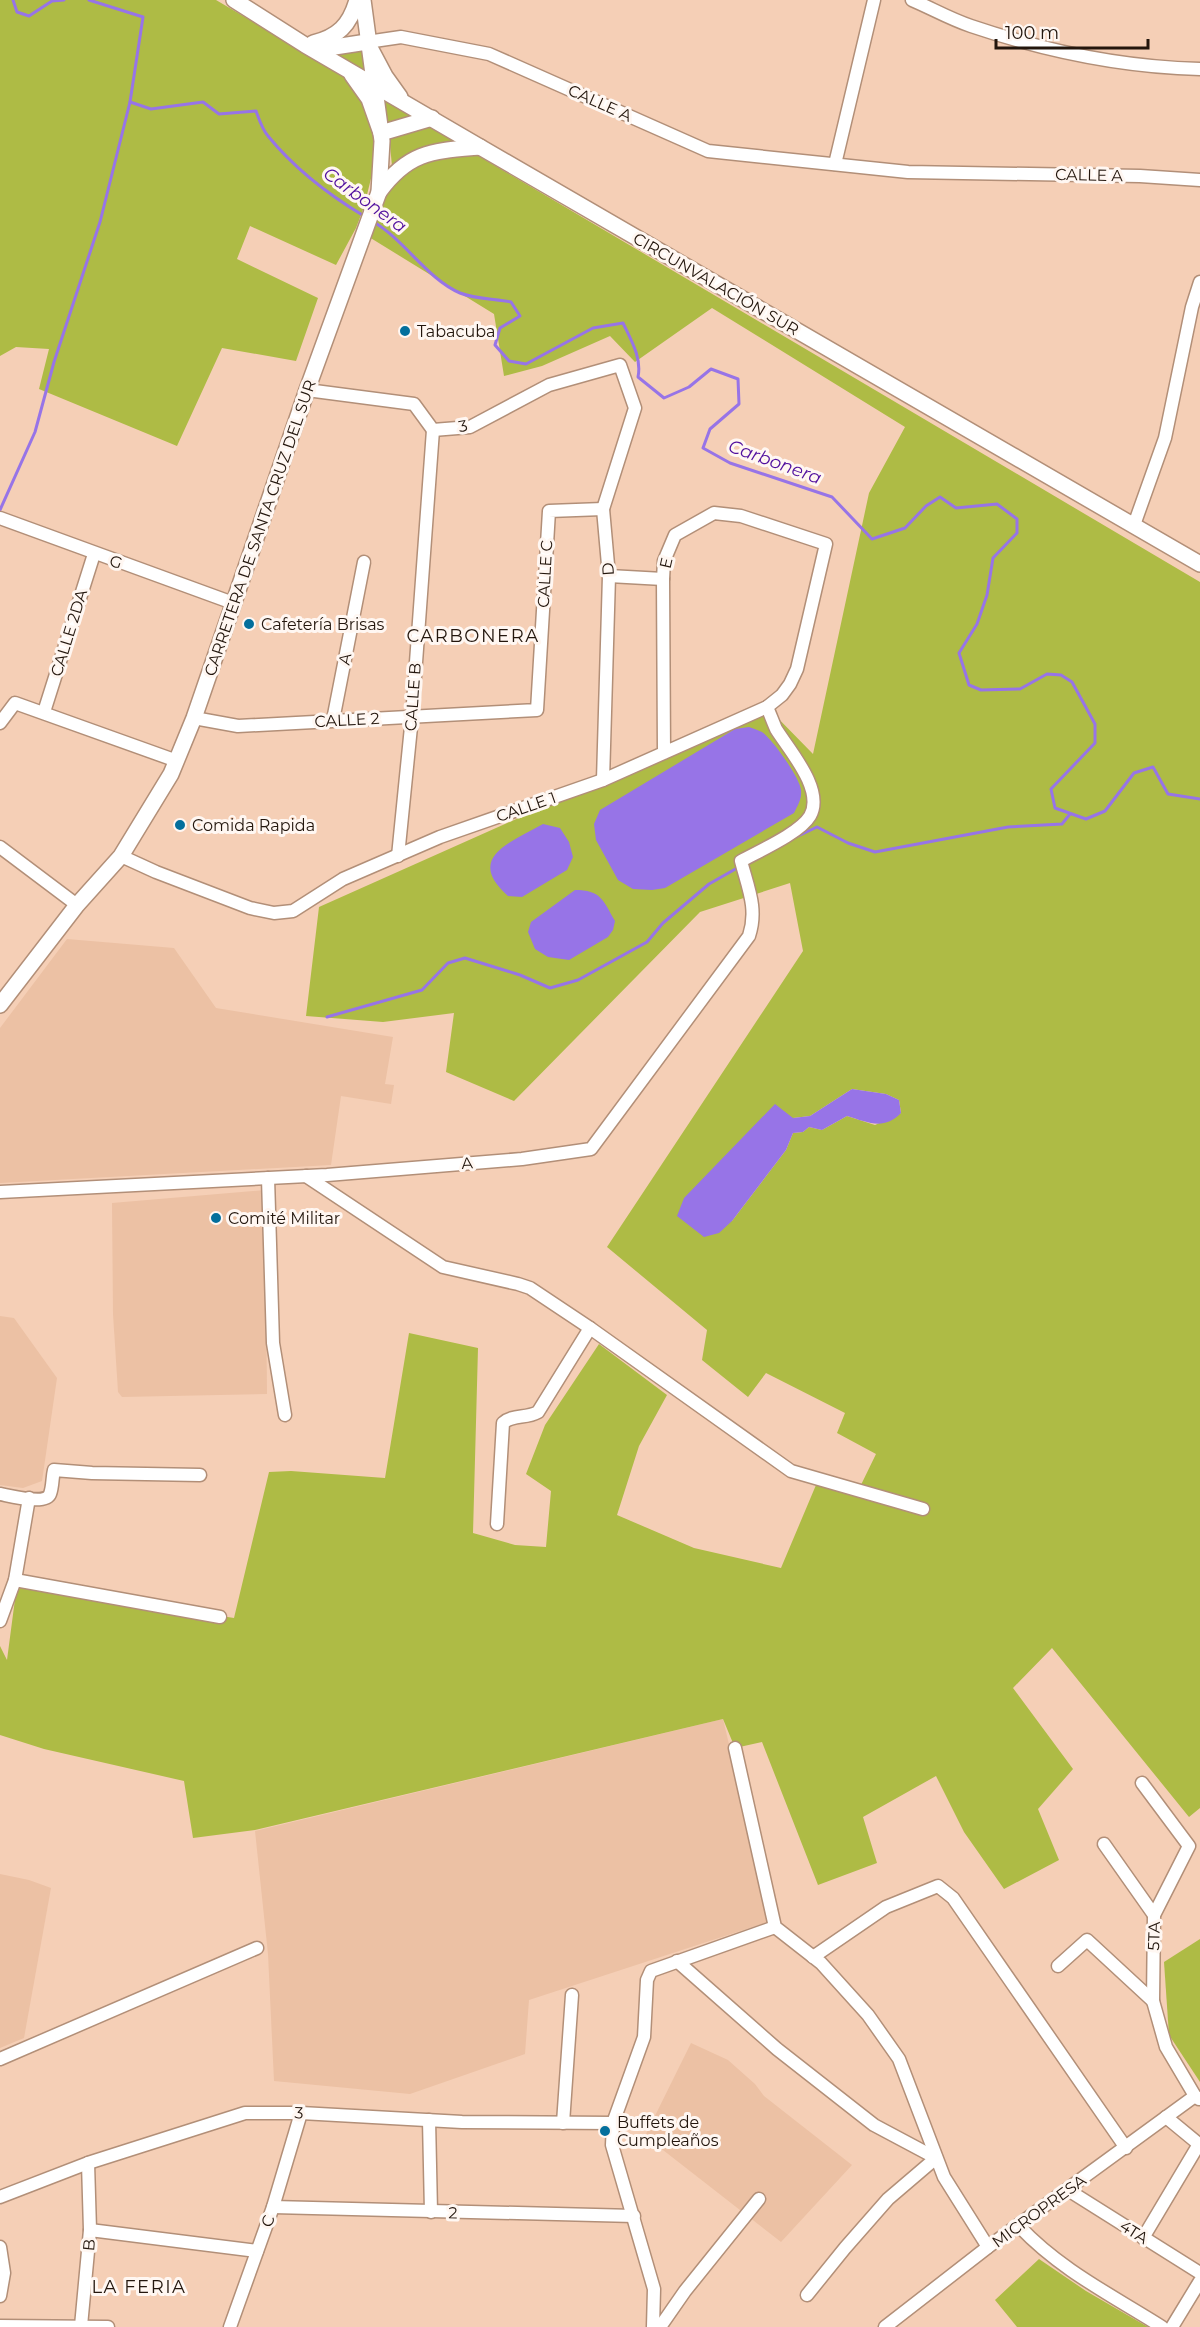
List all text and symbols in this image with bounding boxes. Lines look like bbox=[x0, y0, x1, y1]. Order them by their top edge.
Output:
scale bar bbox=[996, 12, 1148, 50]
text: 100 m bbox=[1005, 22, 1059, 44]
street label: CALLE A bbox=[565, 81, 635, 126]
water label: Carbonera bbox=[319, 162, 411, 238]
street label: CALLE A bbox=[1055, 165, 1124, 185]
street label: CIRCUNVALACIÓN SUR bbox=[630, 229, 802, 339]
place label: Tabacuba bbox=[417, 322, 495, 341]
marker: Tabacuba bbox=[398, 324, 412, 338]
street label: CARRETERA DE SANTA CRUZ DEL SUR bbox=[200, 377, 320, 679]
street label: 3 bbox=[457, 416, 469, 436]
water label: Carbonera bbox=[725, 435, 825, 489]
street label: CALLE C bbox=[534, 540, 556, 608]
street label: G bbox=[107, 551, 125, 573]
street label: E bbox=[656, 556, 676, 570]
street label: D bbox=[598, 562, 618, 576]
street label: CALLE 2DA bbox=[47, 587, 91, 679]
place label: Cafetería Brisas bbox=[261, 615, 385, 634]
marker: Cafetería Brisas bbox=[242, 617, 256, 631]
district label: CARBONERA bbox=[406, 625, 540, 647]
street label: A bbox=[335, 651, 356, 666]
street label: CALLE B bbox=[401, 662, 425, 732]
street label: CALLE 2 bbox=[314, 709, 380, 731]
street label: CALLE 1 bbox=[494, 788, 558, 826]
place label: Comida Rapida bbox=[192, 816, 315, 835]
marker: Comida Rapida bbox=[173, 818, 187, 832]
street label: A bbox=[461, 1153, 474, 1173]
place label: Comité Militar bbox=[228, 1209, 340, 1228]
marker: Comité Militar bbox=[209, 1211, 223, 1225]
street label: 5TA bbox=[1144, 1921, 1164, 1951]
street label: 3 bbox=[294, 2103, 304, 2123]
place label: Buffets de Cumpleaños bbox=[617, 2113, 719, 2150]
marker: Buffets de Cumpleaños bbox=[598, 2124, 612, 2138]
street label: MICROPRESA bbox=[988, 2170, 1090, 2251]
street label: 2 bbox=[448, 2203, 458, 2223]
street label: C bbox=[257, 2213, 279, 2229]
street label: 4TA bbox=[1116, 2216, 1152, 2248]
street label: B bbox=[79, 2238, 99, 2252]
district label: LA FERIA bbox=[91, 2276, 187, 2298]

